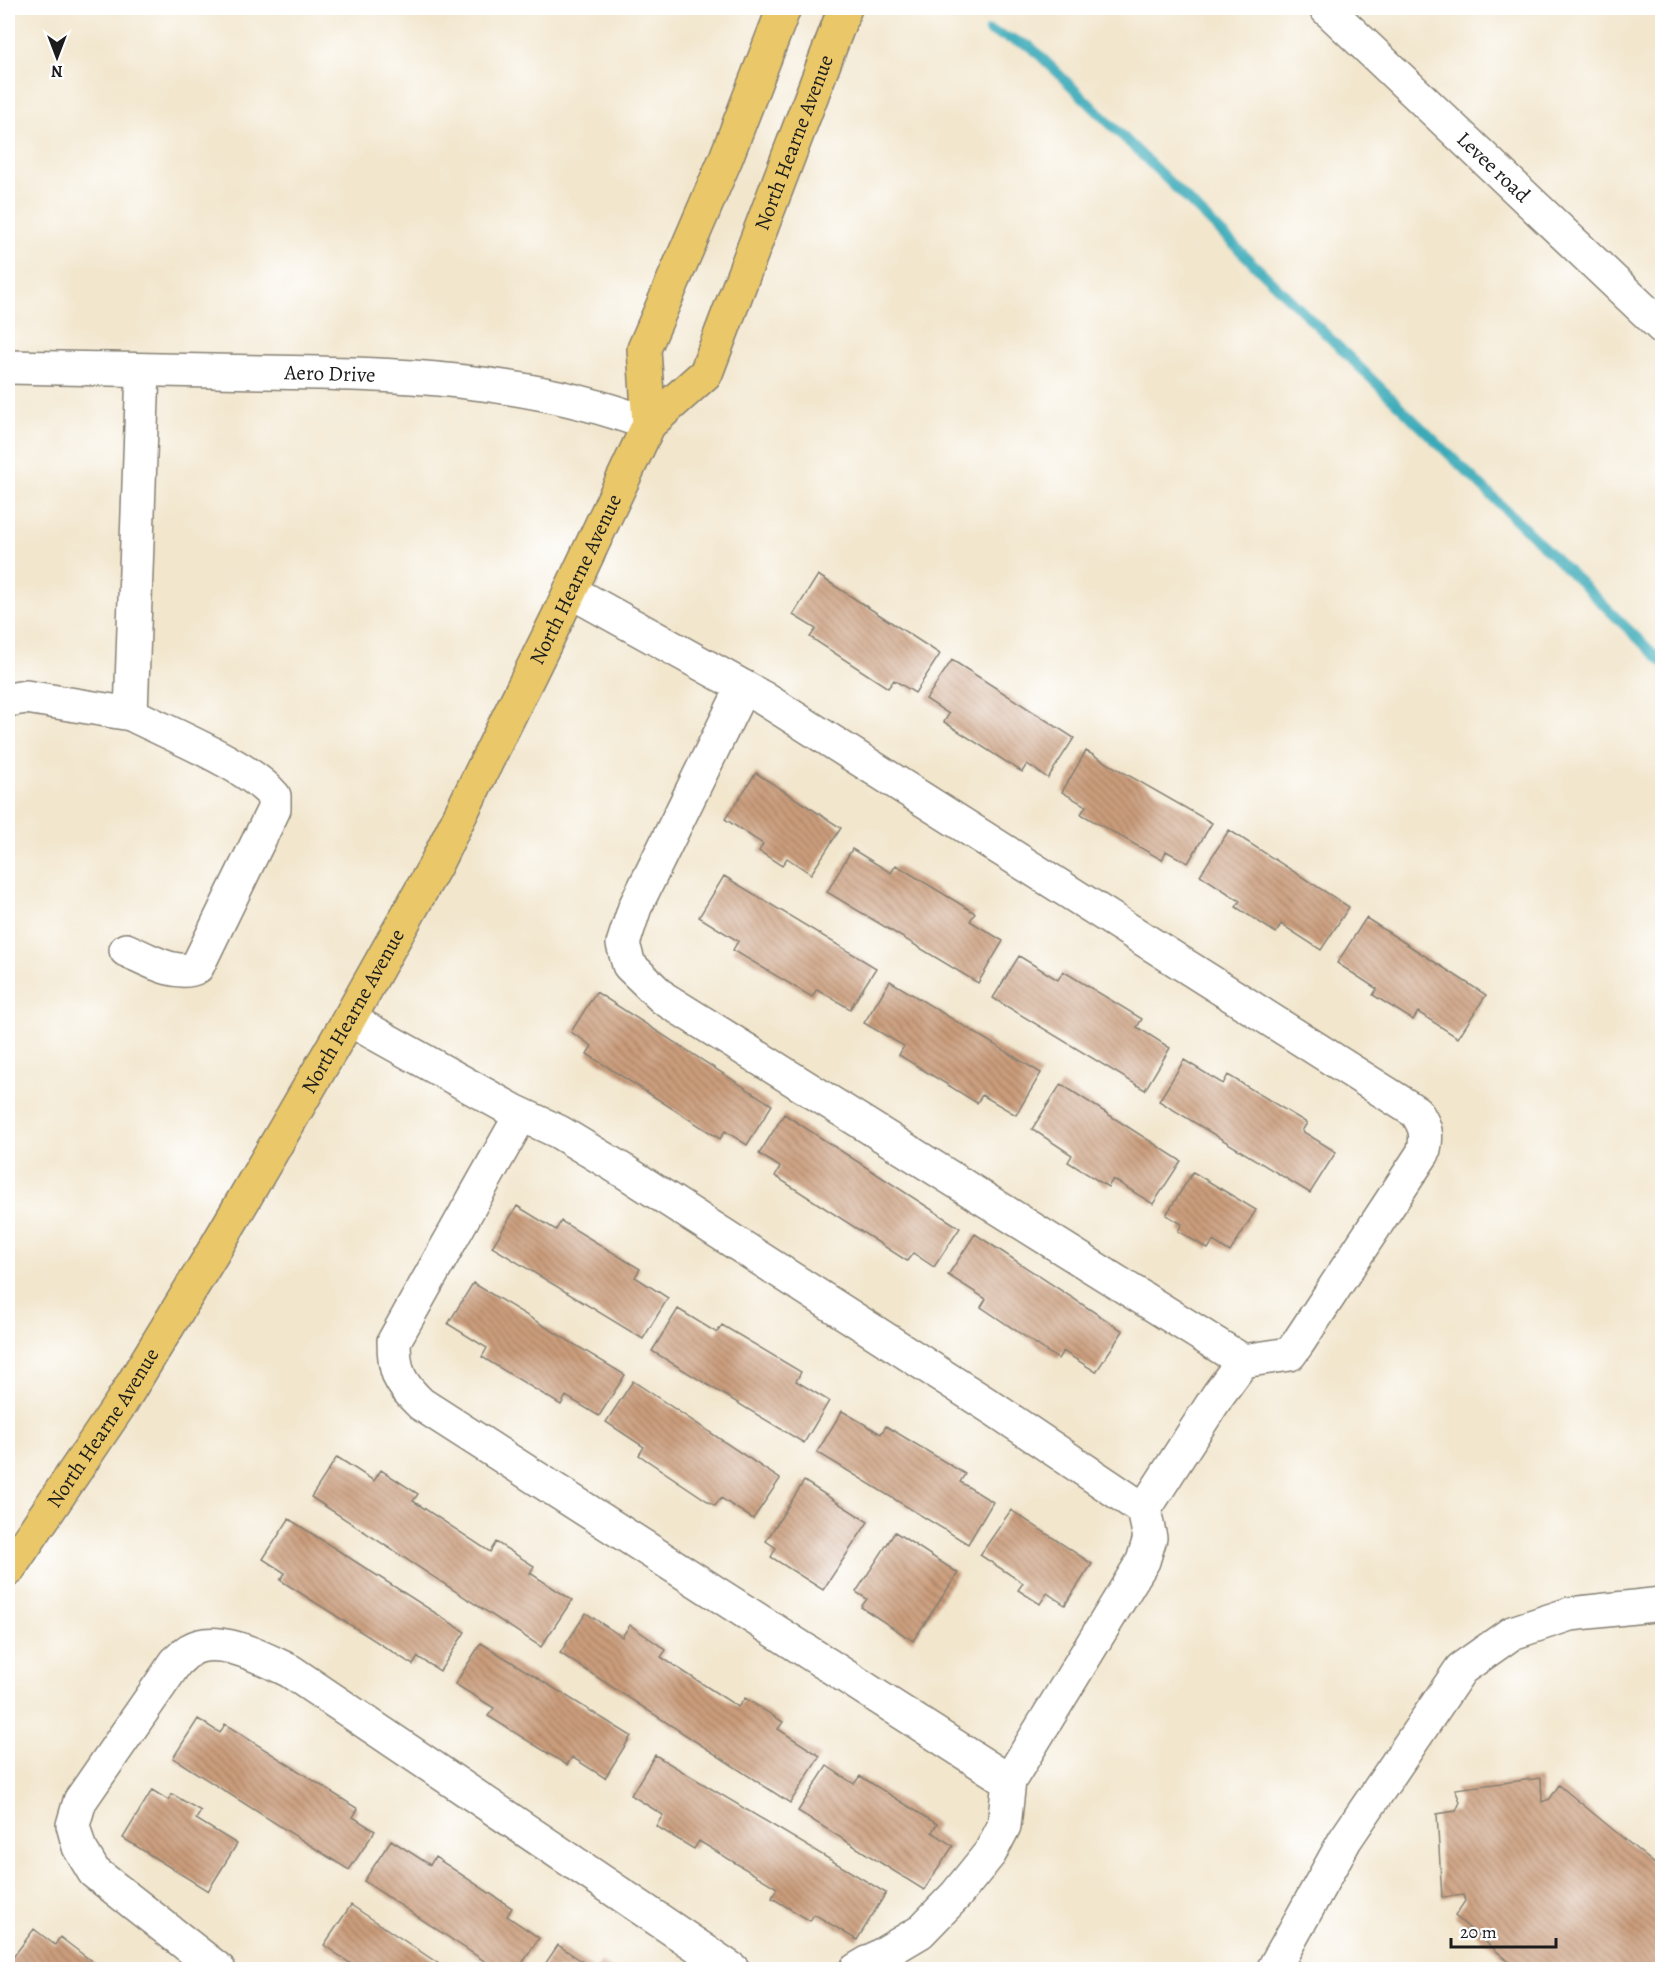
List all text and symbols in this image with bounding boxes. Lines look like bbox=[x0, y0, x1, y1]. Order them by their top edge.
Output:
north arrow bbox=[27, 27, 87, 87]
street label: North Hearne Avenue bbox=[748, 51, 840, 234]
text: N bbox=[51, 60, 63, 82]
street label: Levee road bbox=[1451, 125, 1537, 209]
street label: Aero Drive bbox=[283, 358, 376, 389]
street label: North Hearne Avenue bbox=[523, 489, 628, 669]
street label: North Hearne Avenue bbox=[294, 923, 411, 1099]
street label: North Hearne Avenue bbox=[40, 1343, 165, 1513]
scale bar bbox=[1451, 1911, 1556, 1949]
text: 20 m bbox=[1460, 1920, 1497, 1944]

